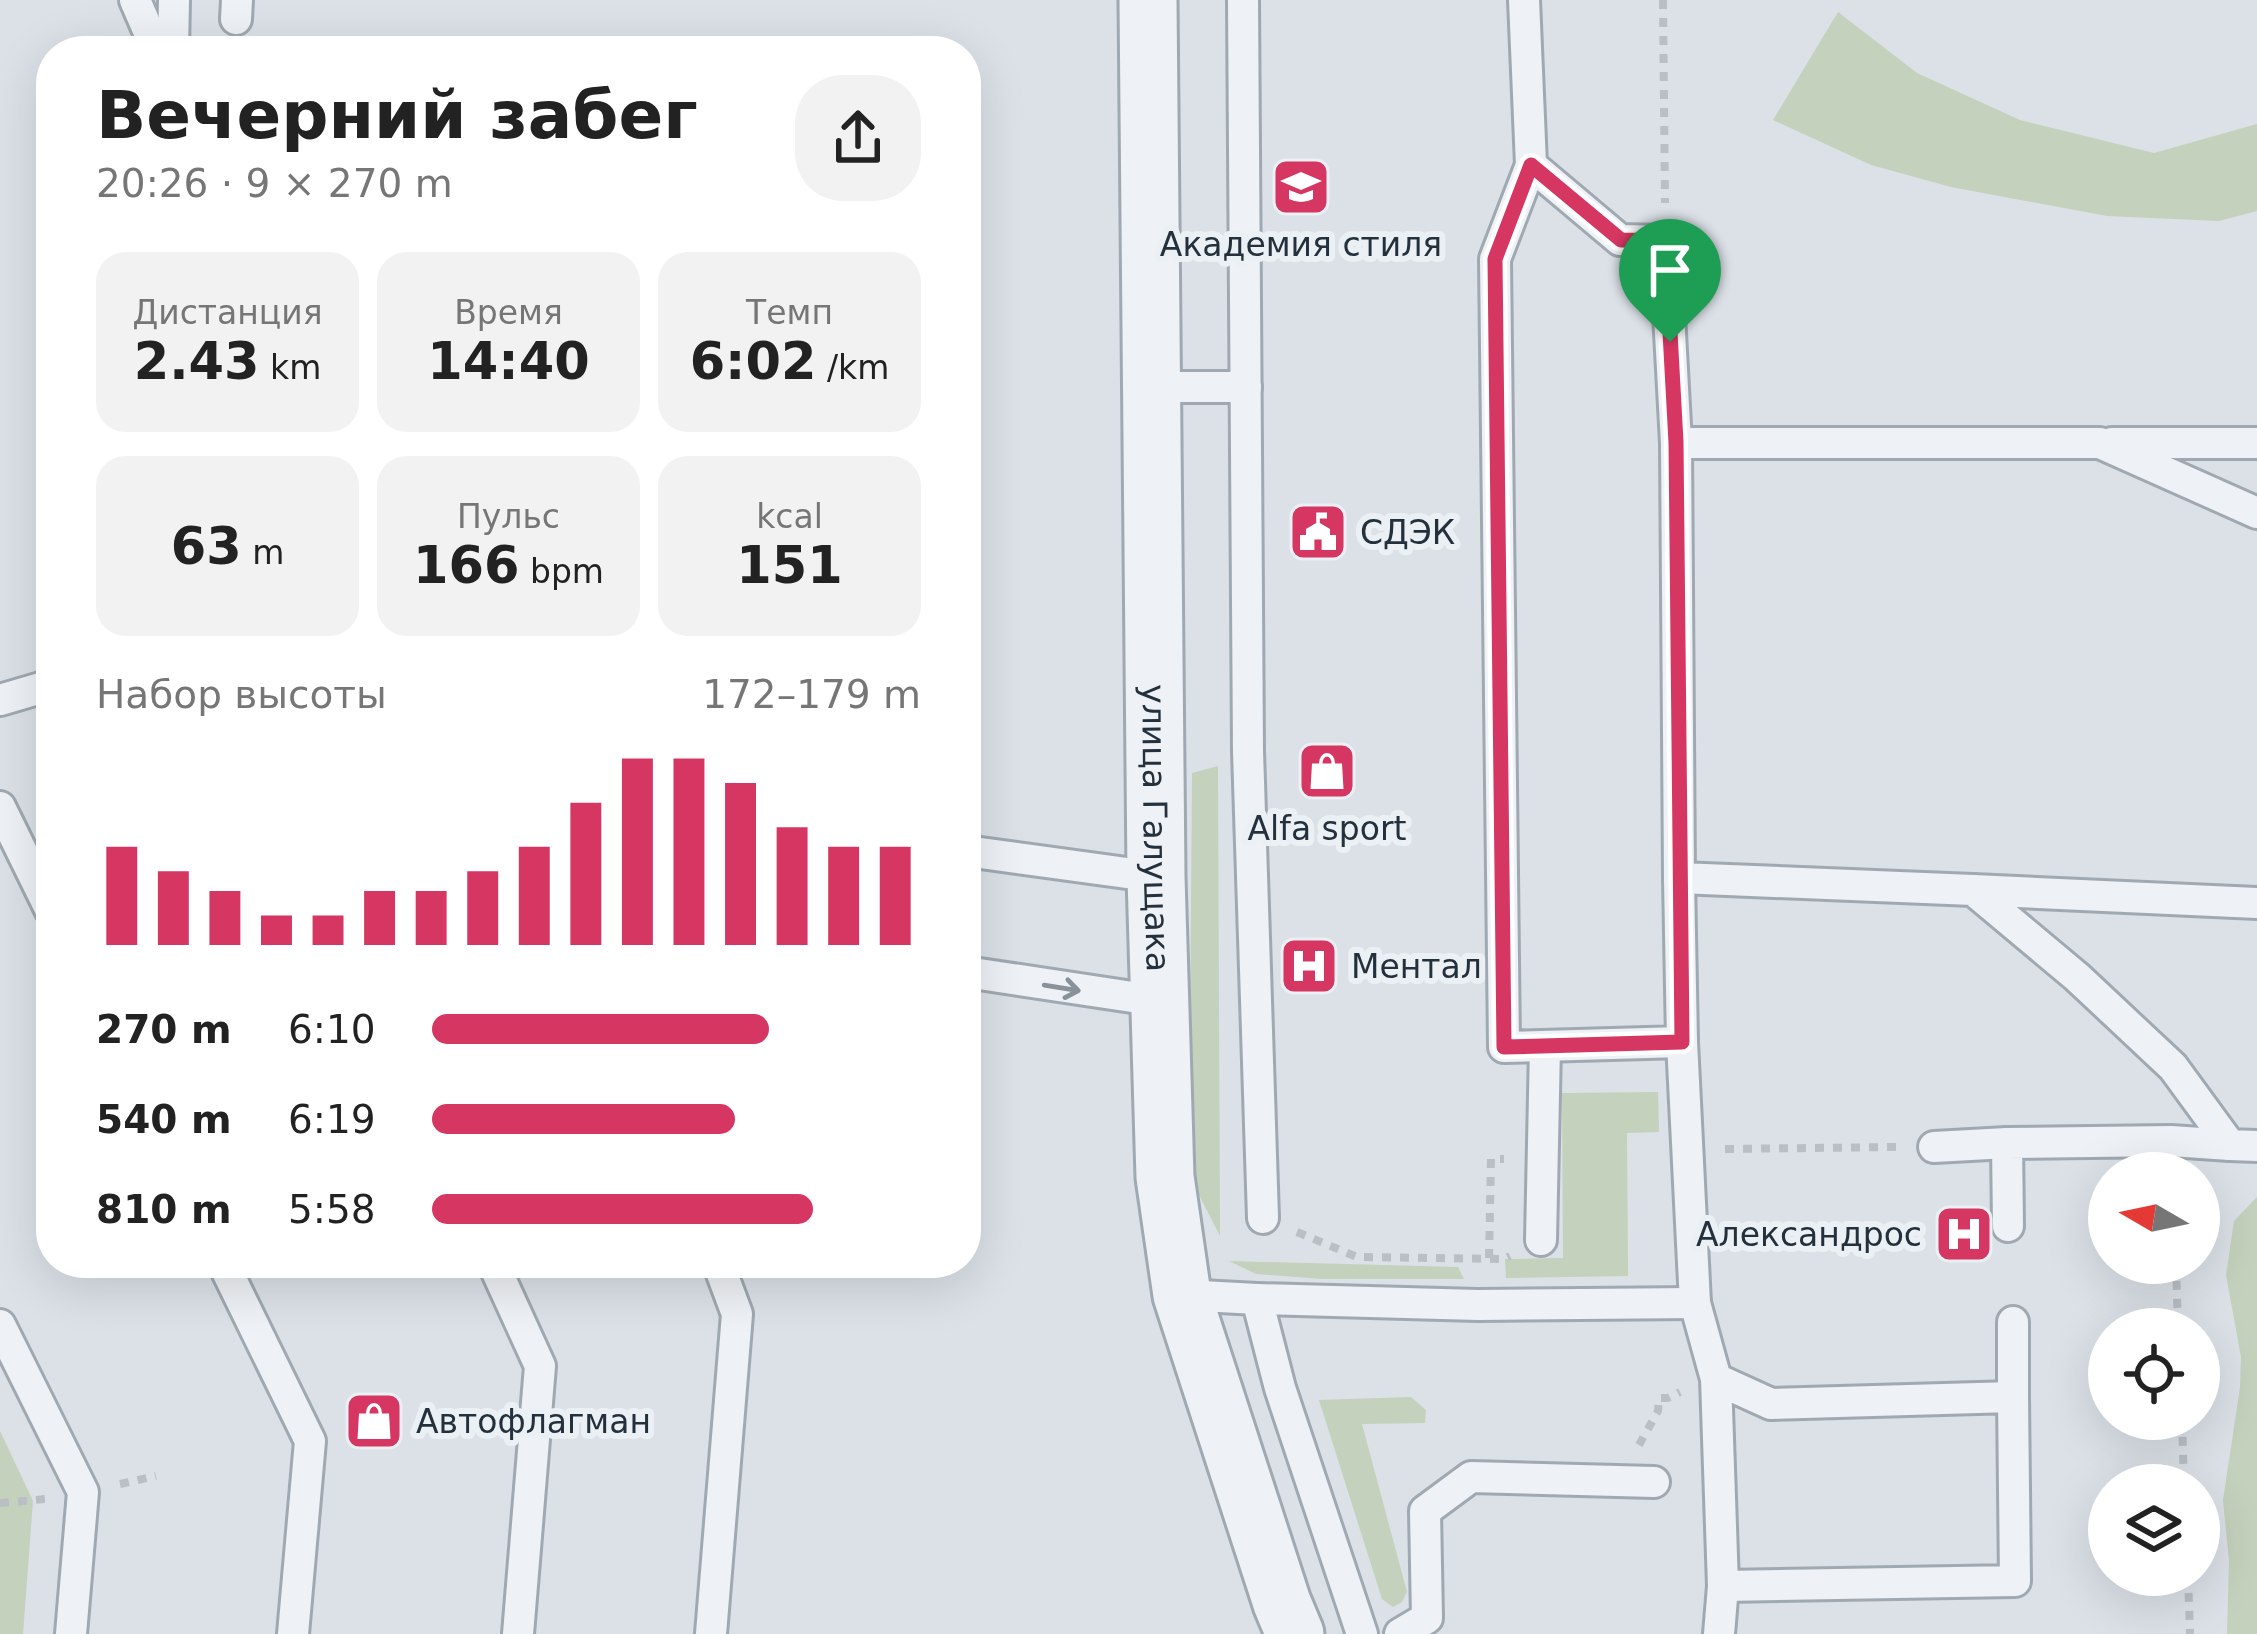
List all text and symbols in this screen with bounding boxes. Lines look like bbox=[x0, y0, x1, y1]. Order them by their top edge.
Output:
button: share bbox=[795, 75, 921, 201]
text: Вечерний забег bbox=[96, 77, 698, 154]
school or university icon: Академия стиля bbox=[1270, 156, 1332, 218]
text: 20:26 · 9 × 270 m bbox=[96, 161, 453, 206]
pin bbox=[1619, 219, 1721, 342]
place label: Академия стиля bbox=[1160, 225, 1442, 264]
icon: arrive bbox=[1637, 237, 1703, 303]
text: Дистанция bbox=[132, 293, 323, 332]
text: Время bbox=[454, 293, 563, 332]
text: Темп bbox=[746, 293, 833, 332]
text: 2.43 bbox=[134, 332, 260, 391]
text: 14:40 bbox=[427, 332, 590, 391]
text: 6:02 bbox=[690, 332, 816, 391]
text: km bbox=[260, 348, 321, 387]
text: /km bbox=[816, 348, 889, 387]
text: Пульс bbox=[457, 497, 560, 536]
text: kcal bbox=[756, 497, 823, 536]
public building icon: СДЭК bbox=[1287, 501, 1349, 563]
place label: СДЭК bbox=[1360, 513, 1455, 552]
text: 63 bbox=[171, 517, 242, 576]
text: m bbox=[242, 533, 284, 572]
text: 166 bbox=[413, 536, 519, 595]
text: 151 bbox=[736, 536, 843, 595]
text: bpm bbox=[519, 552, 604, 591]
text: Набор высоты bbox=[96, 672, 387, 717]
text: 172–179 m bbox=[702, 672, 921, 717]
street label: улица Галущака bbox=[1134, 684, 1178, 972]
shop icon: Alfa sport bbox=[1296, 740, 1358, 802]
place label: Alfa sport bbox=[1248, 809, 1407, 848]
hospital icon: Ментал bbox=[1278, 935, 1340, 997]
place label: Ментал bbox=[1351, 947, 1482, 986]
one-way arrow bbox=[1042, 978, 1081, 1001]
text: 270 m bbox=[96, 1007, 232, 1052]
text: 6:10 bbox=[288, 1007, 376, 1052]
text: 540 m bbox=[96, 1097, 232, 1142]
text: 6:19 bbox=[288, 1097, 376, 1142]
north arrow bbox=[2088, 1152, 2220, 1284]
map controls bbox=[2088, 1152, 2220, 1596]
text: 810 m bbox=[96, 1187, 232, 1232]
text: 5:58 bbox=[288, 1187, 376, 1232]
hospital icon: Александрос bbox=[1933, 1203, 1995, 1265]
place label: Александрос bbox=[1696, 1215, 1922, 1254]
button: locate bbox=[2088, 1308, 2220, 1440]
shop icon: Автофлагман bbox=[343, 1390, 405, 1452]
place label: Автофлагман bbox=[416, 1402, 651, 1441]
button: layers bbox=[2088, 1464, 2220, 1596]

